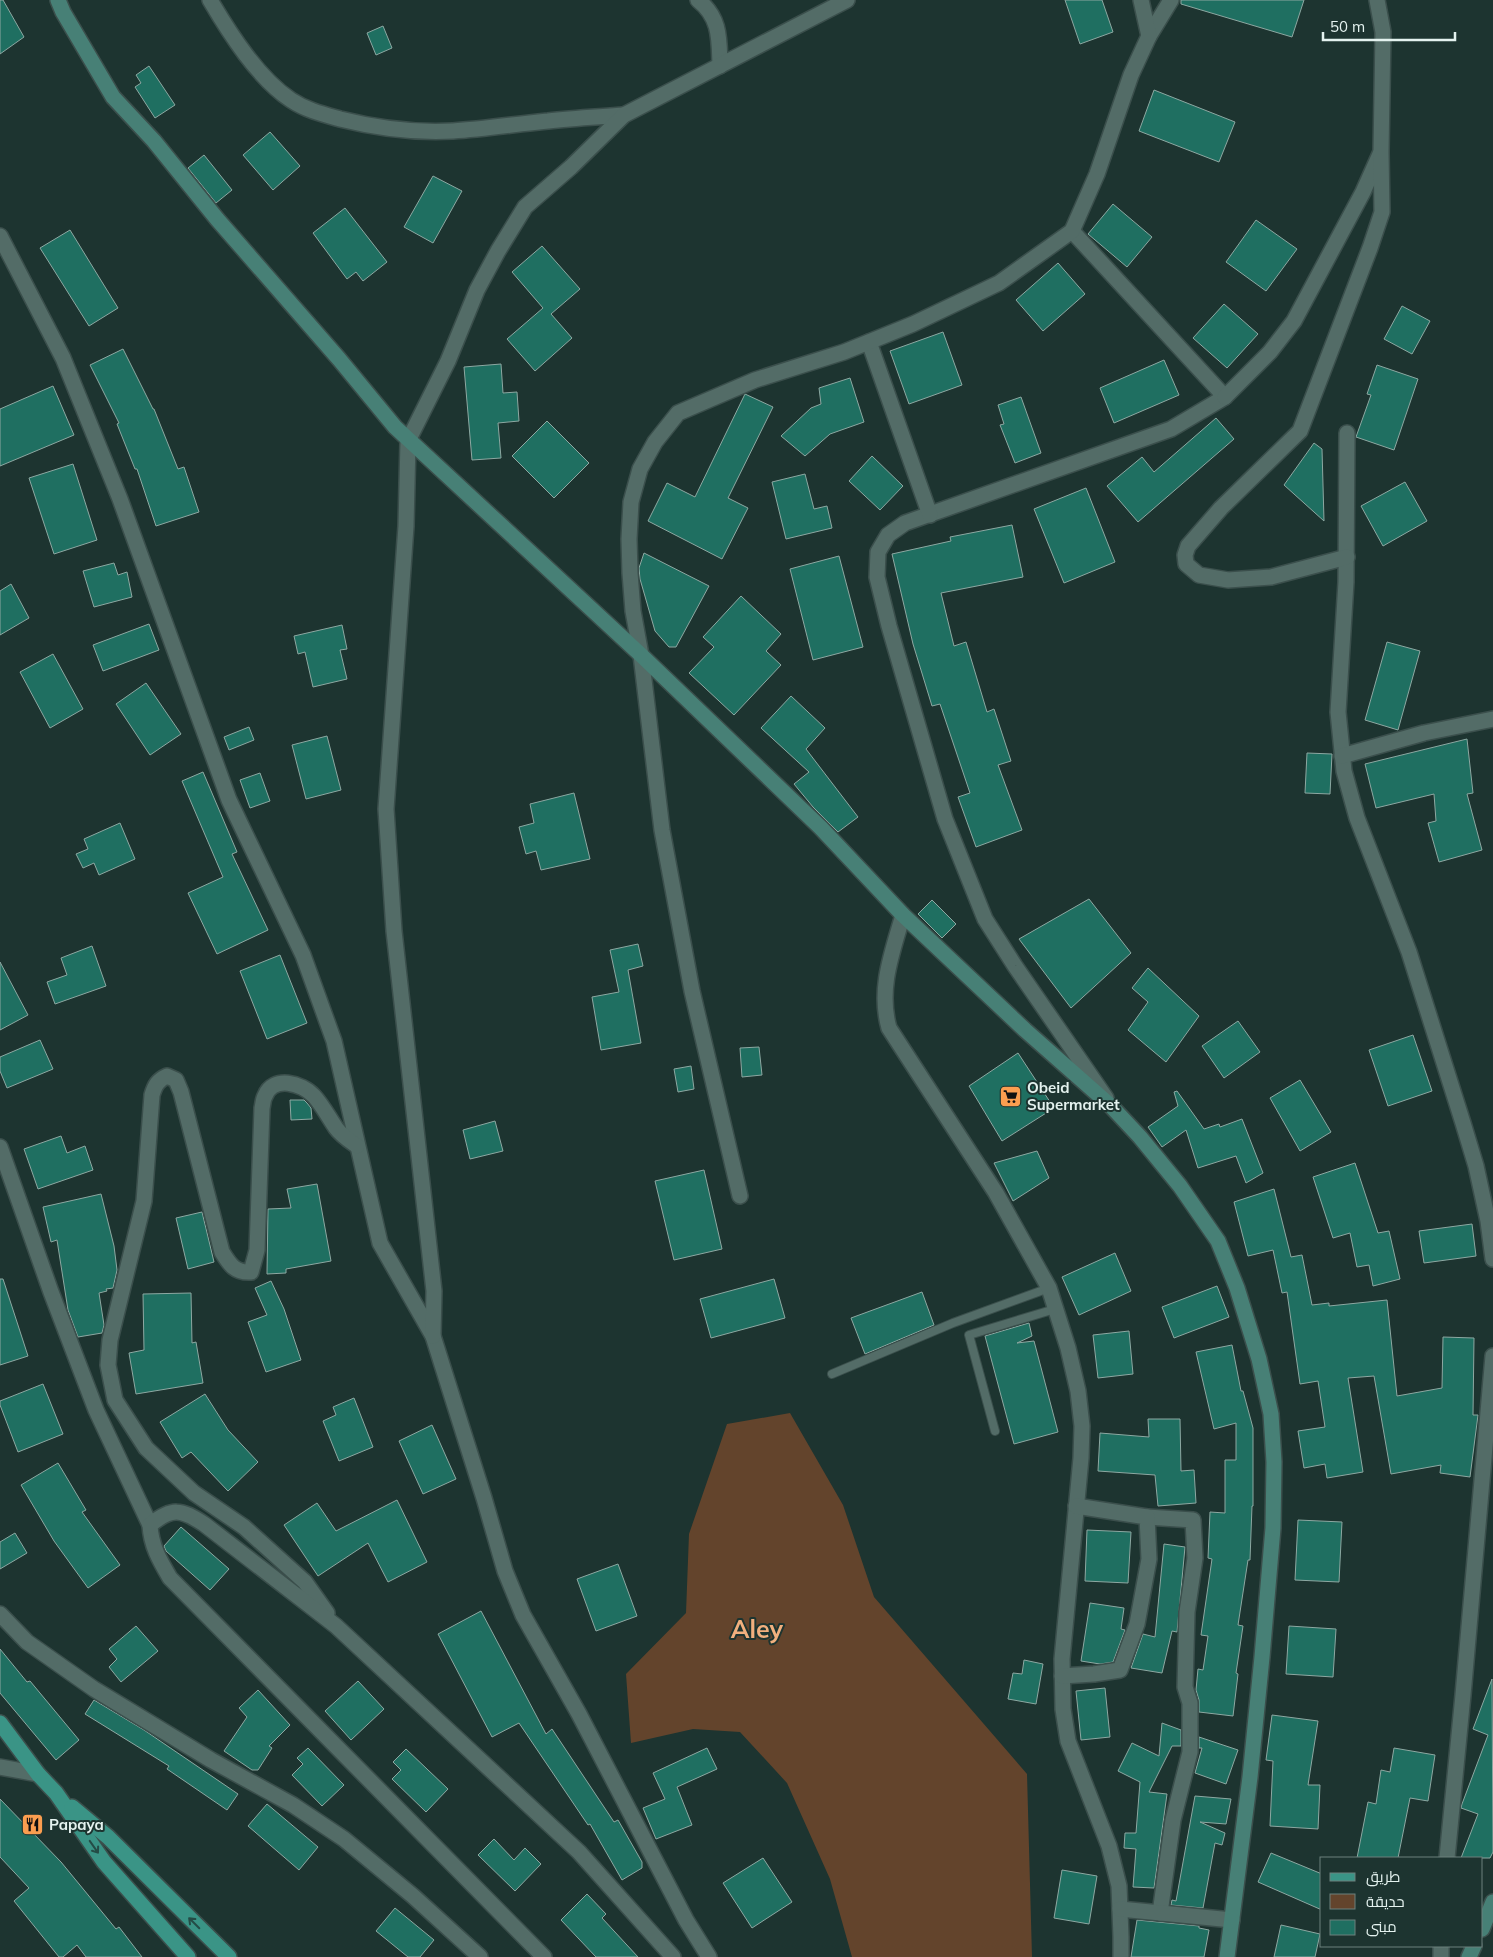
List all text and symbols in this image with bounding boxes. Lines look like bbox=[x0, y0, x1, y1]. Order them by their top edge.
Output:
scale bar bbox=[1323, 10, 1456, 42]
text: 50 m bbox=[1330, 17, 1365, 36]
place label: Obeid Supermarket bbox=[1027, 1078, 1120, 1114]
supermarket icon: Obeid Supermarket bbox=[999, 1085, 1023, 1109]
district label: Aley bbox=[731, 1613, 784, 1644]
restaurant icon: Papaya bbox=[21, 1813, 45, 1837]
place label: Papaya bbox=[49, 1815, 104, 1834]
one-way arrow bbox=[89, 1840, 99, 1854]
legend bbox=[1320, 1857, 1483, 1947]
text: طريق bbox=[1366, 1867, 1400, 1887]
text: حديقة bbox=[1366, 1892, 1405, 1911]
one-way arrow bbox=[188, 1917, 200, 1929]
text: مبنى bbox=[1366, 1917, 1397, 1937]

